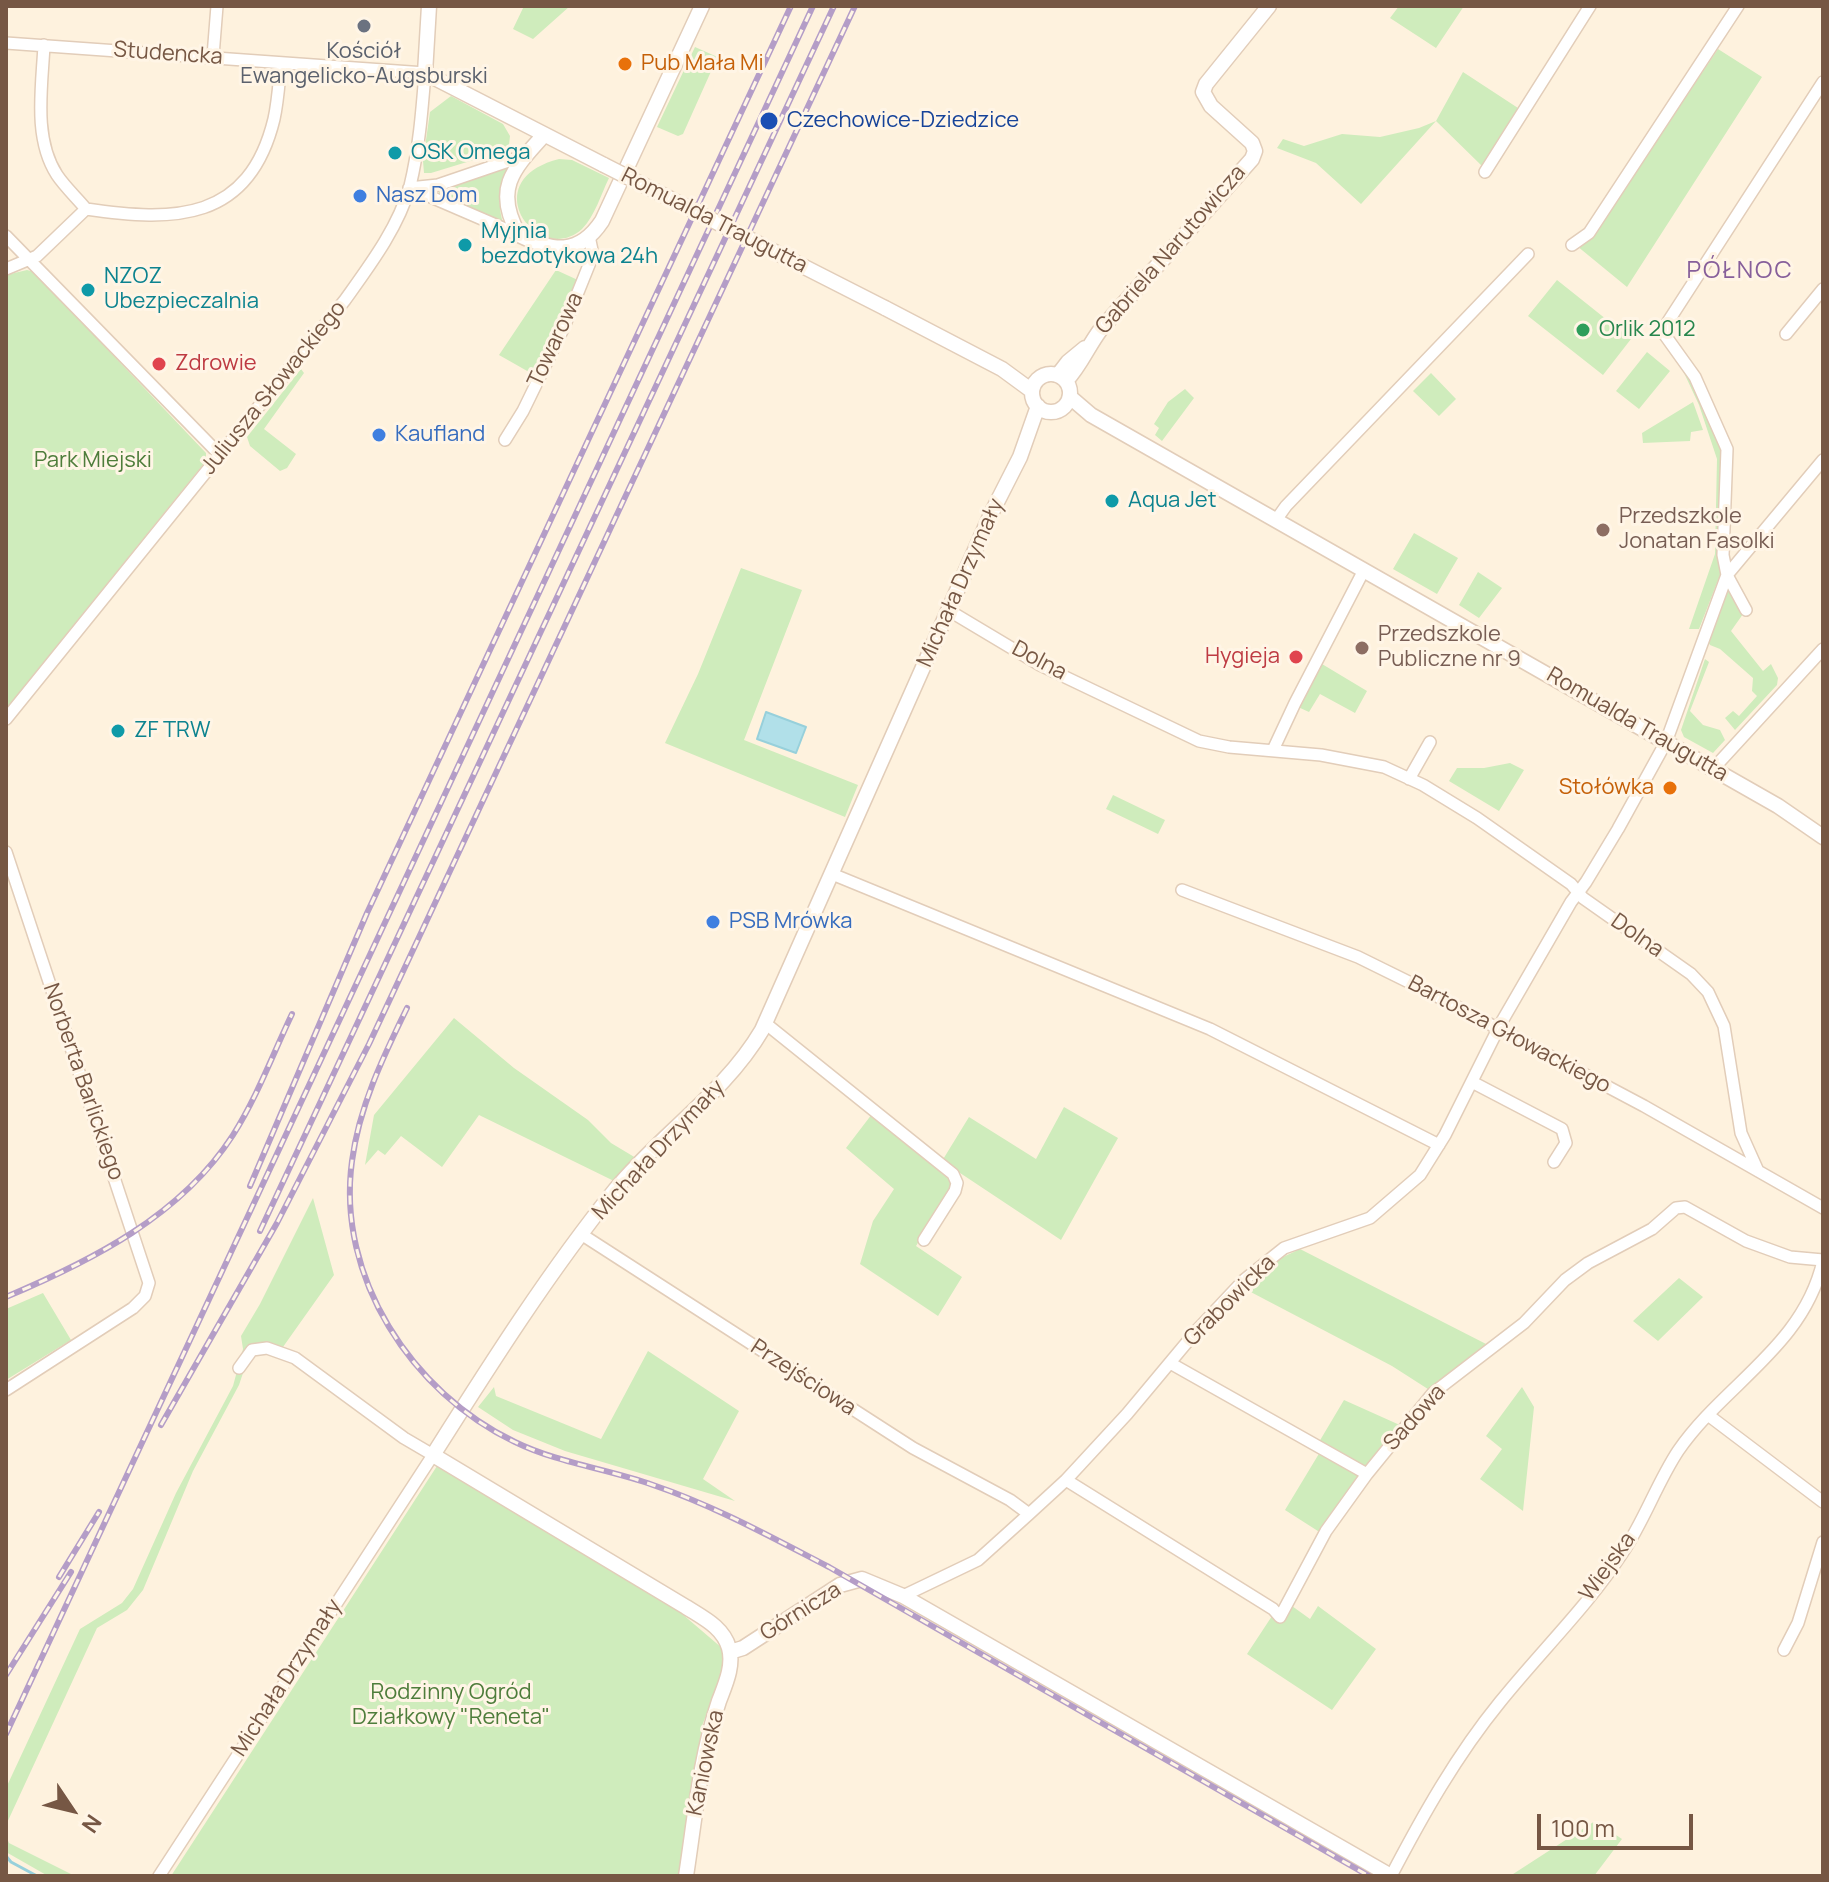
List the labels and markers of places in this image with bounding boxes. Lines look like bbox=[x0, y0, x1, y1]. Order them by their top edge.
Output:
marker: Kościół Ewangelicko-Augsburski bbox=[355, 17, 373, 35]
place label: Kościół Ewangelicko-Augsburski bbox=[240, 39, 488, 90]
place label: Pub Mała Mi bbox=[641, 51, 764, 77]
marker: Pub Mała Mi bbox=[616, 55, 634, 73]
place label: Czechowice-Dziedzice bbox=[787, 108, 1019, 134]
marker: Czechowice-Dziedzice bbox=[758, 110, 780, 132]
place label: OSK Omega bbox=[411, 140, 531, 166]
marker: OSK Omega bbox=[386, 144, 404, 162]
place label: Nasz Dom bbox=[376, 183, 477, 209]
marker: Nasz Dom bbox=[351, 187, 369, 205]
place label: Myjnia bezdotykowa 24h bbox=[481, 219, 658, 270]
marker: Myjnia bezdotykowa 24h bbox=[456, 236, 474, 254]
place label: NZOZ Ubezpieczalnia bbox=[104, 264, 259, 316]
marker: NZOZ Ubezpieczalnia bbox=[79, 281, 97, 299]
place label: Orlik 2012 bbox=[1599, 317, 1696, 343]
marker: Orlik 2012 bbox=[1574, 321, 1592, 339]
place label: Zdrowie bbox=[175, 351, 257, 377]
marker: Zdrowie bbox=[150, 355, 168, 373]
place label: Kaufland bbox=[395, 422, 485, 448]
marker: Kaufland bbox=[370, 426, 388, 444]
place label: Aqua Jet bbox=[1128, 488, 1217, 514]
marker: Aqua Jet bbox=[1103, 492, 1121, 510]
place label: Przedszkole Jonatan Fasolki bbox=[1619, 504, 1775, 556]
marker: Przedszkole Jonatan Fasolki bbox=[1594, 521, 1612, 539]
place label: Przedszkole Publiczne nr 9 bbox=[1378, 622, 1521, 674]
marker: Przedszkole Publiczne nr 9 bbox=[1353, 639, 1371, 657]
place label: Hygieja bbox=[1205, 644, 1280, 670]
marker: Hygieja bbox=[1287, 648, 1305, 666]
place label: ZF TRW bbox=[134, 718, 211, 744]
marker: ZF TRW bbox=[109, 722, 127, 740]
place label: Stołówka bbox=[1559, 775, 1654, 801]
marker: Stołówka bbox=[1661, 779, 1679, 797]
place label: PSB Mrówka bbox=[729, 909, 853, 935]
marker: PSB Mrówka bbox=[704, 913, 722, 931]

